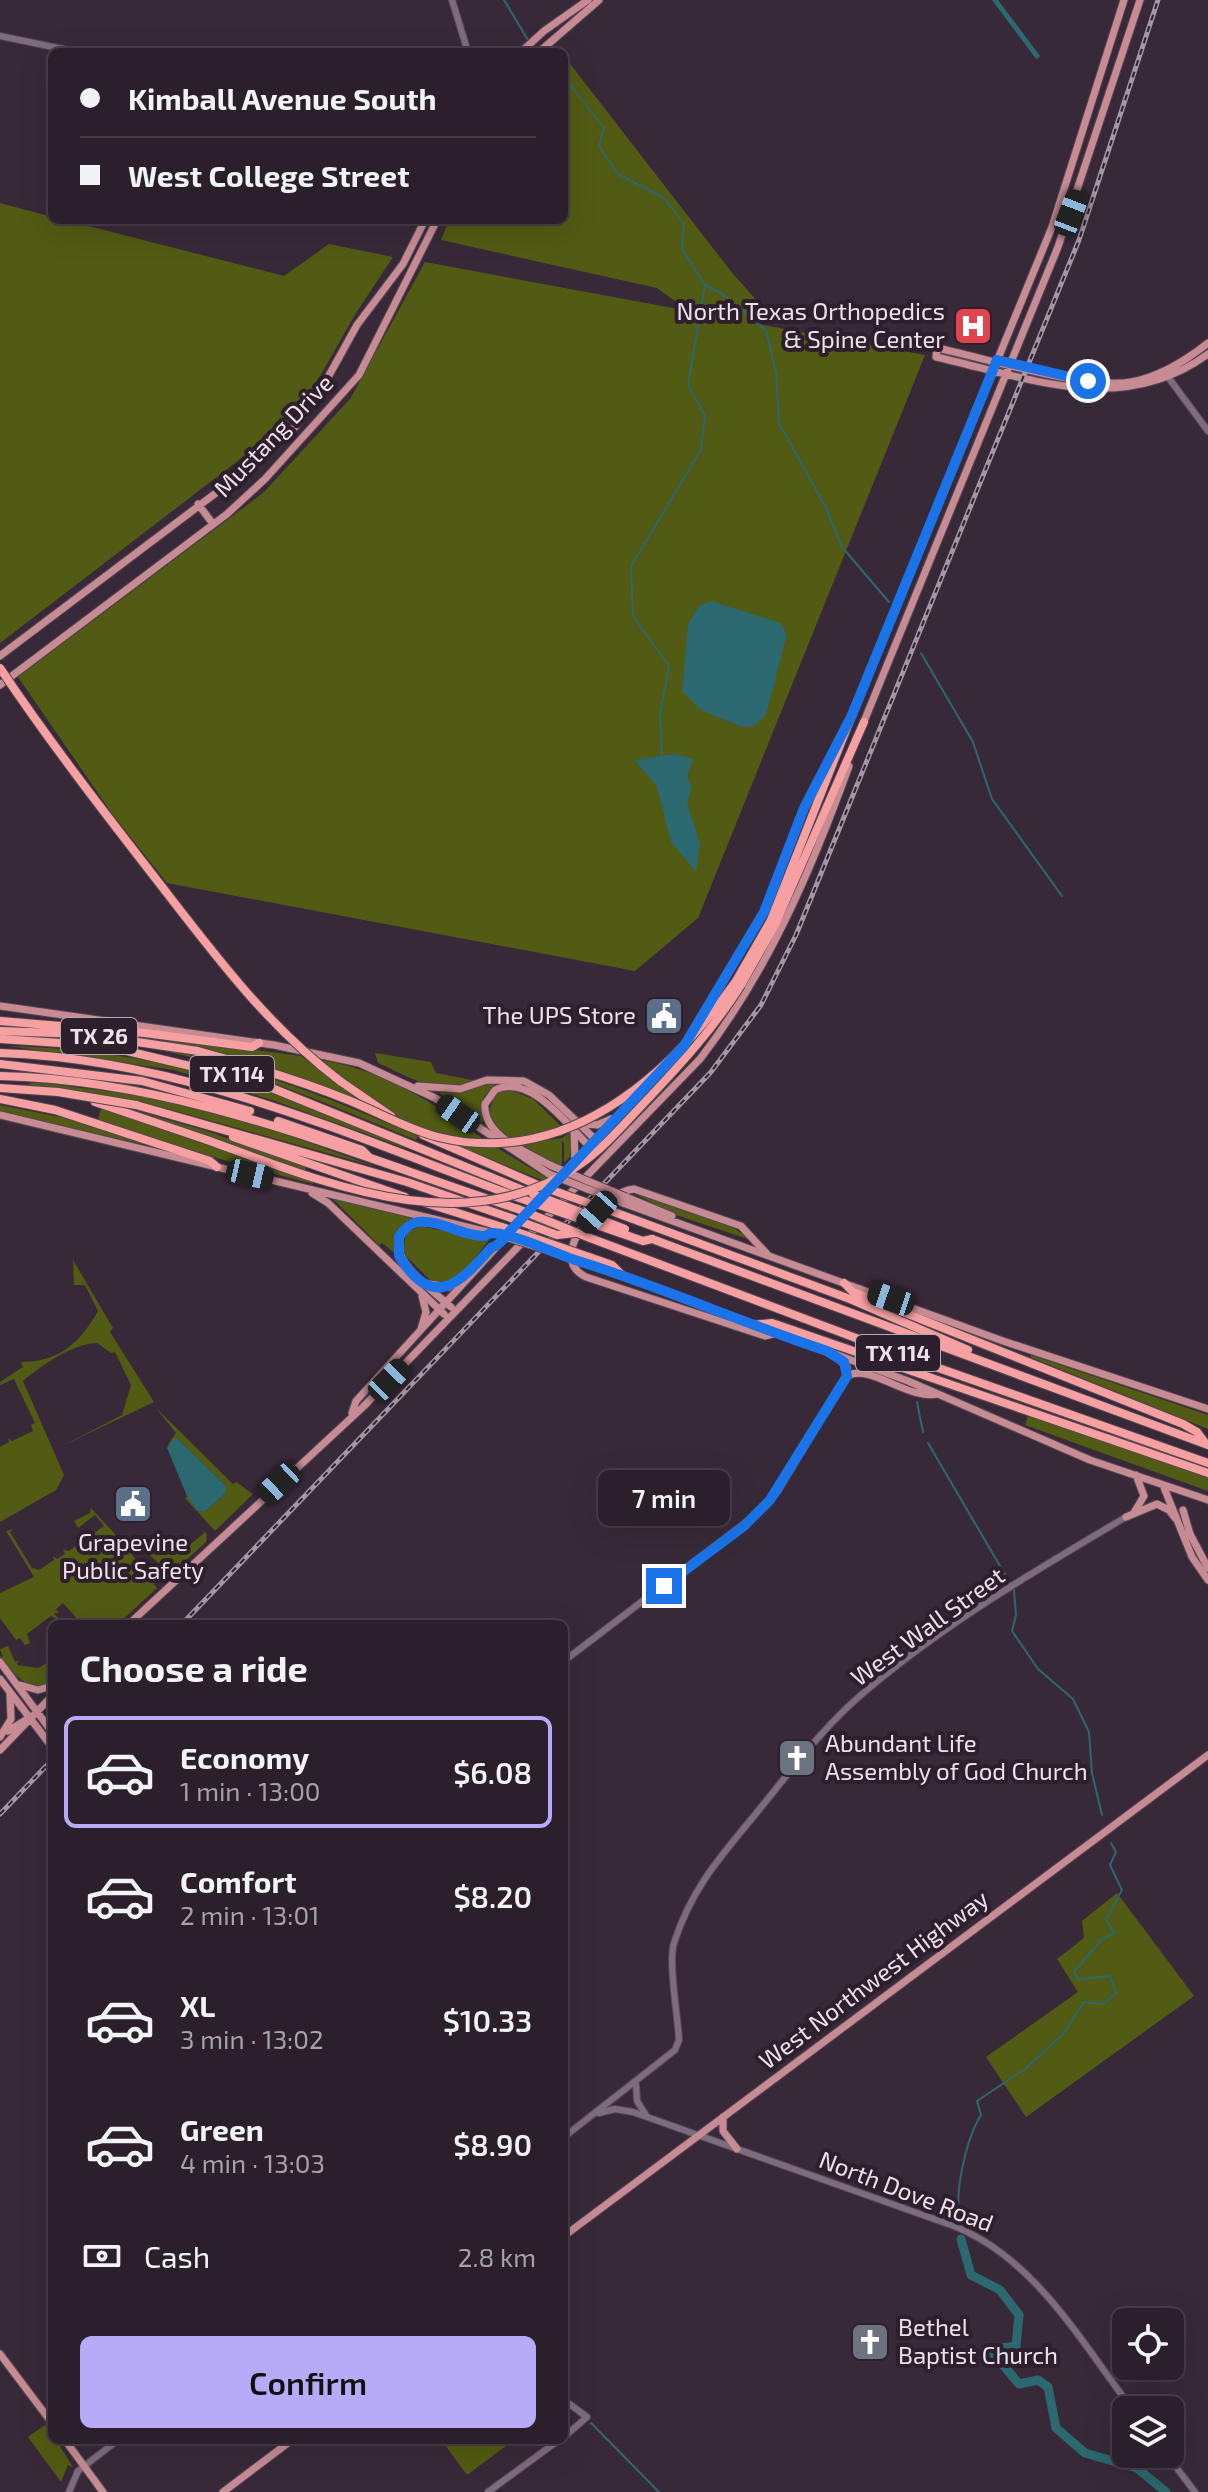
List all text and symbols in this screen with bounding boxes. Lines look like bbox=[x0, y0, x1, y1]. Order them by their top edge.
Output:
text: Kimball Avenue South bbox=[128, 80, 437, 116]
text: West College Street bbox=[128, 157, 410, 193]
car bbox=[1051, 186, 1091, 240]
place label: North Texas Orthopedics & Spine Center bbox=[677, 296, 945, 353]
hospital icon: North Texas Orthopedics & Spine Center bbox=[952, 305, 994, 347]
route start bbox=[1070, 363, 1106, 399]
street label: Mustang Drive bbox=[207, 368, 339, 502]
public building icon: The UPS Store bbox=[643, 995, 685, 1037]
place label: The UPS Store bbox=[483, 1000, 636, 1029]
road number: TX 26 bbox=[61, 1018, 137, 1054]
road number: TX 114 bbox=[190, 1056, 274, 1092]
car bbox=[431, 1090, 485, 1138]
car bbox=[224, 1157, 276, 1191]
car bbox=[572, 1186, 622, 1238]
car bbox=[864, 1280, 918, 1318]
road number: TX 114 bbox=[856, 1335, 940, 1371]
car bbox=[364, 1354, 414, 1406]
car bbox=[253, 1458, 305, 1508]
callout: 7 min bbox=[598, 1470, 730, 1526]
text: 7 min bbox=[632, 1482, 696, 1513]
public building icon: Grapevine Public Safety bbox=[112, 1483, 154, 1525]
place label: Grapevine Public Safety bbox=[62, 1527, 204, 1584]
street label: West Wall Street bbox=[845, 1560, 1010, 1691]
route end bbox=[646, 1568, 682, 1604]
text: Choose a ride bbox=[80, 1646, 308, 1689]
place label: Abundant Life Assembly of God Church bbox=[825, 1728, 1088, 1785]
icon: car bbox=[84, 1736, 156, 1808]
church icon: Abundant Life Assembly of God Church bbox=[776, 1737, 818, 1779]
text: Economy bbox=[180, 1739, 309, 1775]
text: $6.08 bbox=[453, 1754, 532, 1790]
text: 1 min · 13:00 bbox=[180, 1775, 321, 1806]
icon: car bbox=[84, 1860, 156, 1932]
text: Comfort bbox=[180, 1863, 297, 1899]
text: $8.20 bbox=[453, 1878, 532, 1914]
street label: West Northwest Highway bbox=[753, 1883, 994, 2074]
text: 2 min · 13:01 bbox=[180, 1899, 319, 1930]
icon: car bbox=[84, 1984, 156, 2056]
text: XL bbox=[180, 1987, 215, 2023]
text: $10.33 bbox=[443, 2002, 532, 2038]
text: 3 min · 13:02 bbox=[180, 2023, 324, 2054]
icon: car bbox=[84, 2108, 156, 2180]
text: Green bbox=[180, 2111, 264, 2147]
text: $8.90 bbox=[453, 2126, 532, 2162]
street label: North Dove Road bbox=[815, 2144, 998, 2237]
text: 4 min · 13:03 bbox=[180, 2147, 325, 2178]
icon: cash bbox=[80, 2234, 124, 2278]
text: Cash bbox=[144, 2238, 210, 2274]
text: 2.8 km bbox=[458, 2241, 536, 2272]
map controls bbox=[1112, 2308, 1184, 2468]
button: locate bbox=[1112, 2308, 1184, 2380]
place label: Bethel Baptist Church bbox=[898, 2312, 1058, 2369]
church icon: Bethel Baptist Church bbox=[849, 2321, 891, 2363]
button: Confirm bbox=[80, 2336, 536, 2428]
button: layers bbox=[1112, 2396, 1184, 2468]

